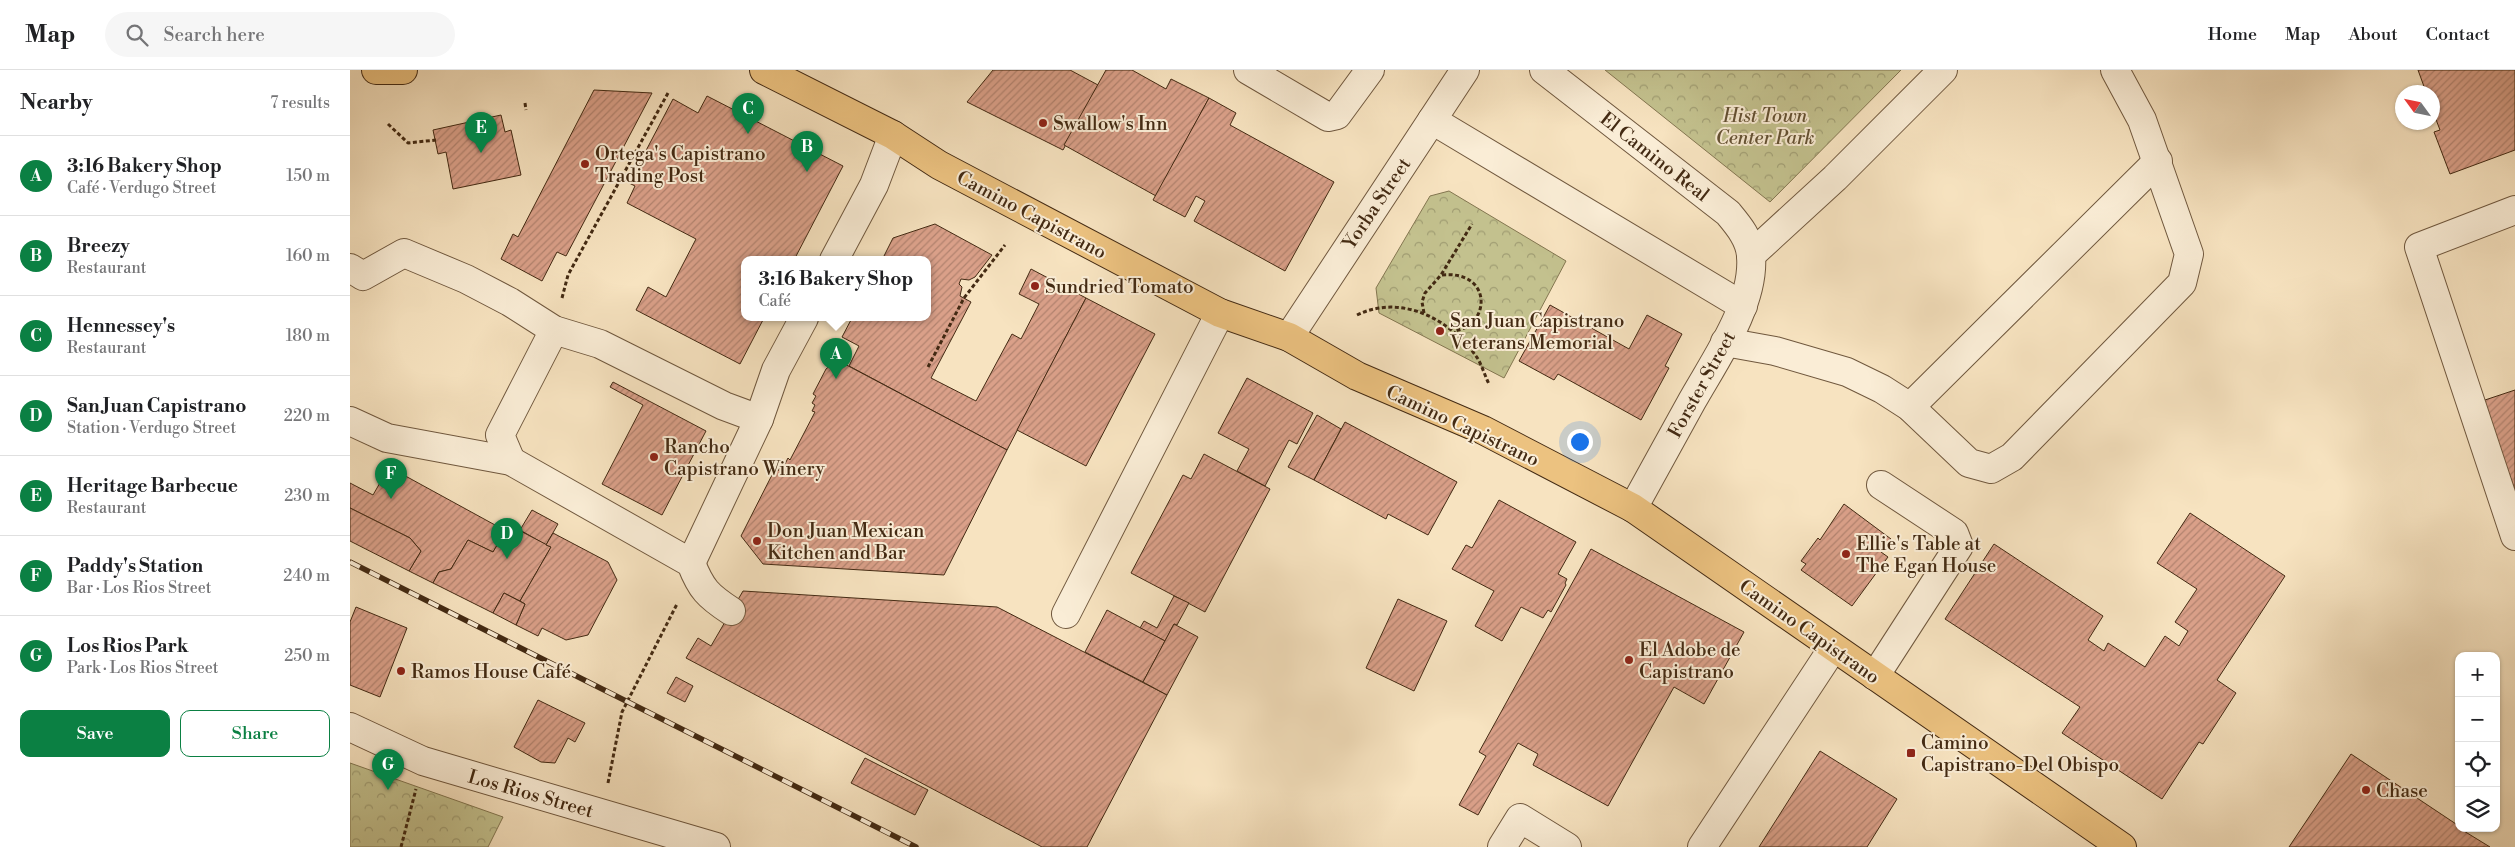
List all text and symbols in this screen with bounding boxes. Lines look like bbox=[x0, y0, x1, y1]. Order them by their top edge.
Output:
search box bbox=[105, 12, 455, 57]
text: Map bbox=[25, 20, 75, 50]
icon: search bbox=[123, 21, 151, 49]
text: Search here bbox=[163, 23, 265, 47]
text: Home bbox=[2208, 23, 2257, 46]
text: Map bbox=[2285, 23, 2321, 46]
text: About bbox=[2349, 23, 2398, 46]
text: Contact bbox=[2426, 23, 2490, 46]
north arrow bbox=[2395, 85, 2440, 130]
text: Nearby bbox=[20, 90, 93, 116]
text: 7 results bbox=[270, 93, 330, 113]
pin: C bbox=[732, 93, 764, 134]
park label: Hist Town Center Park bbox=[1716, 104, 1814, 150]
street label: El Camino Real bbox=[1595, 107, 1714, 207]
pin: E bbox=[465, 112, 497, 153]
place label: Swallow's Inn bbox=[1053, 112, 1167, 136]
marker: Swallow's Inn bbox=[1037, 117, 1049, 129]
pin: B bbox=[791, 131, 823, 172]
place label: Ortega's Capistrano Trading Post bbox=[595, 142, 766, 188]
street label: Yorba Street bbox=[1337, 153, 1416, 255]
text: 3:16 Bakery Shop bbox=[67, 154, 222, 178]
marker: Ortega's Capistrano Trading Post bbox=[579, 158, 591, 170]
street label: Camino Capistrano bbox=[952, 165, 1111, 265]
text: A bbox=[30, 166, 42, 186]
text: 150 m bbox=[286, 166, 330, 186]
text: Café · Verdugo Street bbox=[67, 178, 216, 198]
text: Breezy bbox=[67, 234, 130, 258]
text: B bbox=[30, 246, 42, 266]
text: 160 m bbox=[286, 246, 330, 266]
popup bbox=[741, 256, 931, 321]
text: Restaurant bbox=[67, 258, 146, 278]
text: 3:16 Bakery Shop bbox=[759, 267, 913, 291]
place label: Sundried Tomato bbox=[1045, 275, 1194, 299]
marker: Sundried Tomato bbox=[1029, 280, 1041, 292]
text: Café bbox=[759, 291, 791, 311]
place label: San Juan Capistrano Veterans Memorial bbox=[1449, 309, 1624, 355]
text: Hennessey's bbox=[67, 314, 175, 338]
marker: San Juan Capistrano Veterans Memorial bbox=[1434, 325, 1446, 337]
text: C bbox=[30, 326, 42, 346]
text: 180 m bbox=[286, 326, 330, 346]
street label: Forster Street bbox=[1663, 327, 1741, 442]
text: Restaurant bbox=[67, 338, 146, 358]
pin: A bbox=[820, 338, 852, 379]
street label: Camino Capistrano bbox=[1382, 380, 1543, 472]
text: San Juan Capistrano bbox=[67, 394, 246, 418]
text: D bbox=[30, 406, 42, 426]
text: 220 m bbox=[284, 406, 330, 426]
text: Station · Verdugo Street bbox=[67, 418, 236, 438]
your location bbox=[1567, 429, 1593, 455]
place label: Rancho Capistrano Winery bbox=[664, 435, 825, 481]
marker: Rancho Capistrano Winery bbox=[648, 451, 660, 463]
pin: F bbox=[375, 458, 407, 499]
text: Heritage Barbecue bbox=[67, 474, 238, 498]
text: E bbox=[30, 486, 42, 506]
text: 230 m bbox=[284, 486, 330, 506]
text: Restaurant bbox=[67, 498, 146, 518]
pin: D bbox=[491, 518, 523, 559]
place label: Don Juan Mexican Kitchen and Bar bbox=[767, 519, 924, 565]
place label: Ellie's Table at The Egan House bbox=[1856, 532, 1996, 578]
marker: Don Juan Mexican Kitchen and Bar bbox=[751, 535, 763, 547]
marker: Ellie's Table at The Egan House bbox=[1840, 548, 1852, 560]
text: Paddy's Station bbox=[67, 554, 203, 578]
text: F bbox=[30, 566, 42, 586]
text: 240 m bbox=[283, 566, 330, 586]
street label: Camino Capistrano bbox=[1734, 574, 1884, 689]
text: Bar · Los Rios Street bbox=[67, 578, 211, 598]
text: Los Rios Park bbox=[67, 634, 189, 658]
place label: El Adobe de Capistrano bbox=[1639, 638, 1741, 684]
text: G bbox=[30, 646, 42, 666]
text: 250 m bbox=[284, 646, 330, 666]
map controls bbox=[2455, 652, 2500, 832]
button: + bbox=[2455, 652, 2500, 697]
marker: El Adobe de Capistrano bbox=[1623, 654, 1635, 666]
text: Park · Los Rios Street bbox=[67, 658, 219, 678]
place label: Ramos House Café bbox=[411, 660, 571, 684]
marker: Ramos House Café bbox=[395, 665, 407, 677]
button: − bbox=[2455, 697, 2500, 742]
button: Save bbox=[20, 710, 170, 757]
button: Share bbox=[180, 710, 330, 757]
place label: Camino Capistrano-Del Obispo bbox=[1921, 731, 2119, 777]
button: locate bbox=[2455, 742, 2500, 787]
marker: Camino Capistrano-Del Obispo bbox=[1905, 747, 1917, 759]
pin: G bbox=[372, 749, 404, 790]
street label: Los Rios Street bbox=[465, 765, 596, 823]
place label: Chase bbox=[2376, 779, 2428, 803]
marker: Chase bbox=[2360, 784, 2372, 796]
button: layers bbox=[2455, 787, 2500, 832]

